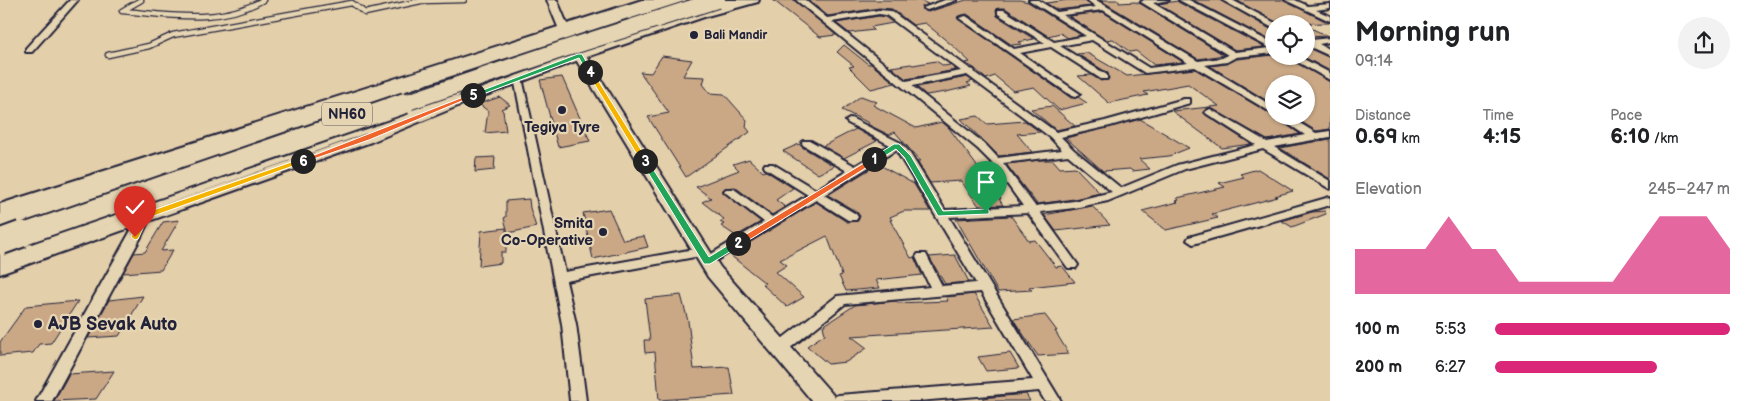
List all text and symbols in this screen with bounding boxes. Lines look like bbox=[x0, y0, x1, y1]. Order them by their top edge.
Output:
map controls bbox=[1265, 15, 1315, 125]
button: locate bbox=[1265, 15, 1315, 65]
text: Morning run bbox=[1355, 16, 1510, 49]
button: share bbox=[1678, 17, 1730, 69]
place label: Bali Mandir bbox=[704, 28, 767, 43]
marker: Bali Mandir bbox=[688, 29, 700, 41]
text: 09:14 bbox=[1355, 52, 1393, 71]
pin: 4 bbox=[578, 60, 602, 84]
text: 4 bbox=[586, 64, 595, 81]
button: layers bbox=[1265, 75, 1315, 125]
pin: 5 bbox=[460, 82, 486, 108]
text: 5 bbox=[469, 87, 478, 104]
road number: NH60 bbox=[322, 102, 372, 126]
marker: Tegiya Tyre bbox=[556, 104, 568, 116]
text: Distance bbox=[1355, 107, 1411, 124]
text: Time bbox=[1483, 107, 1514, 124]
text: Pace bbox=[1610, 107, 1642, 124]
place label: Tegiya Tyre bbox=[524, 118, 600, 137]
text: 0.69 bbox=[1355, 124, 1398, 149]
text: 4:15 bbox=[1483, 124, 1521, 149]
text: 6:10 bbox=[1610, 124, 1650, 149]
text: km bbox=[1398, 130, 1420, 147]
text: /km bbox=[1650, 130, 1679, 147]
pin: 1 bbox=[862, 146, 886, 172]
pin: 6 bbox=[290, 148, 316, 174]
pin: 3 bbox=[632, 148, 658, 174]
text: 1 bbox=[872, 151, 877, 168]
text: 6 bbox=[299, 153, 308, 170]
text: 3 bbox=[641, 153, 650, 170]
pin bbox=[965, 161, 1007, 212]
icon: arrive bbox=[972, 168, 1000, 196]
text: Elevation bbox=[1355, 180, 1422, 199]
text: 245–247 m bbox=[1648, 180, 1730, 199]
pin bbox=[114, 186, 156, 237]
icon: check bbox=[121, 193, 149, 221]
place label: Smita Co-Operative bbox=[501, 214, 593, 250]
marker: Smita Co-Operative bbox=[597, 226, 609, 238]
pin: 2 bbox=[726, 230, 750, 256]
text: 2 bbox=[734, 235, 743, 252]
place label: AJB Sevak Auto bbox=[47, 314, 177, 335]
marker: AJB Sevak Auto bbox=[32, 318, 44, 330]
text: 100 m bbox=[1355, 320, 1400, 339]
text: 5:53 bbox=[1435, 320, 1466, 339]
text: 200 m bbox=[1355, 358, 1402, 377]
text: 6:27 bbox=[1435, 358, 1465, 377]

